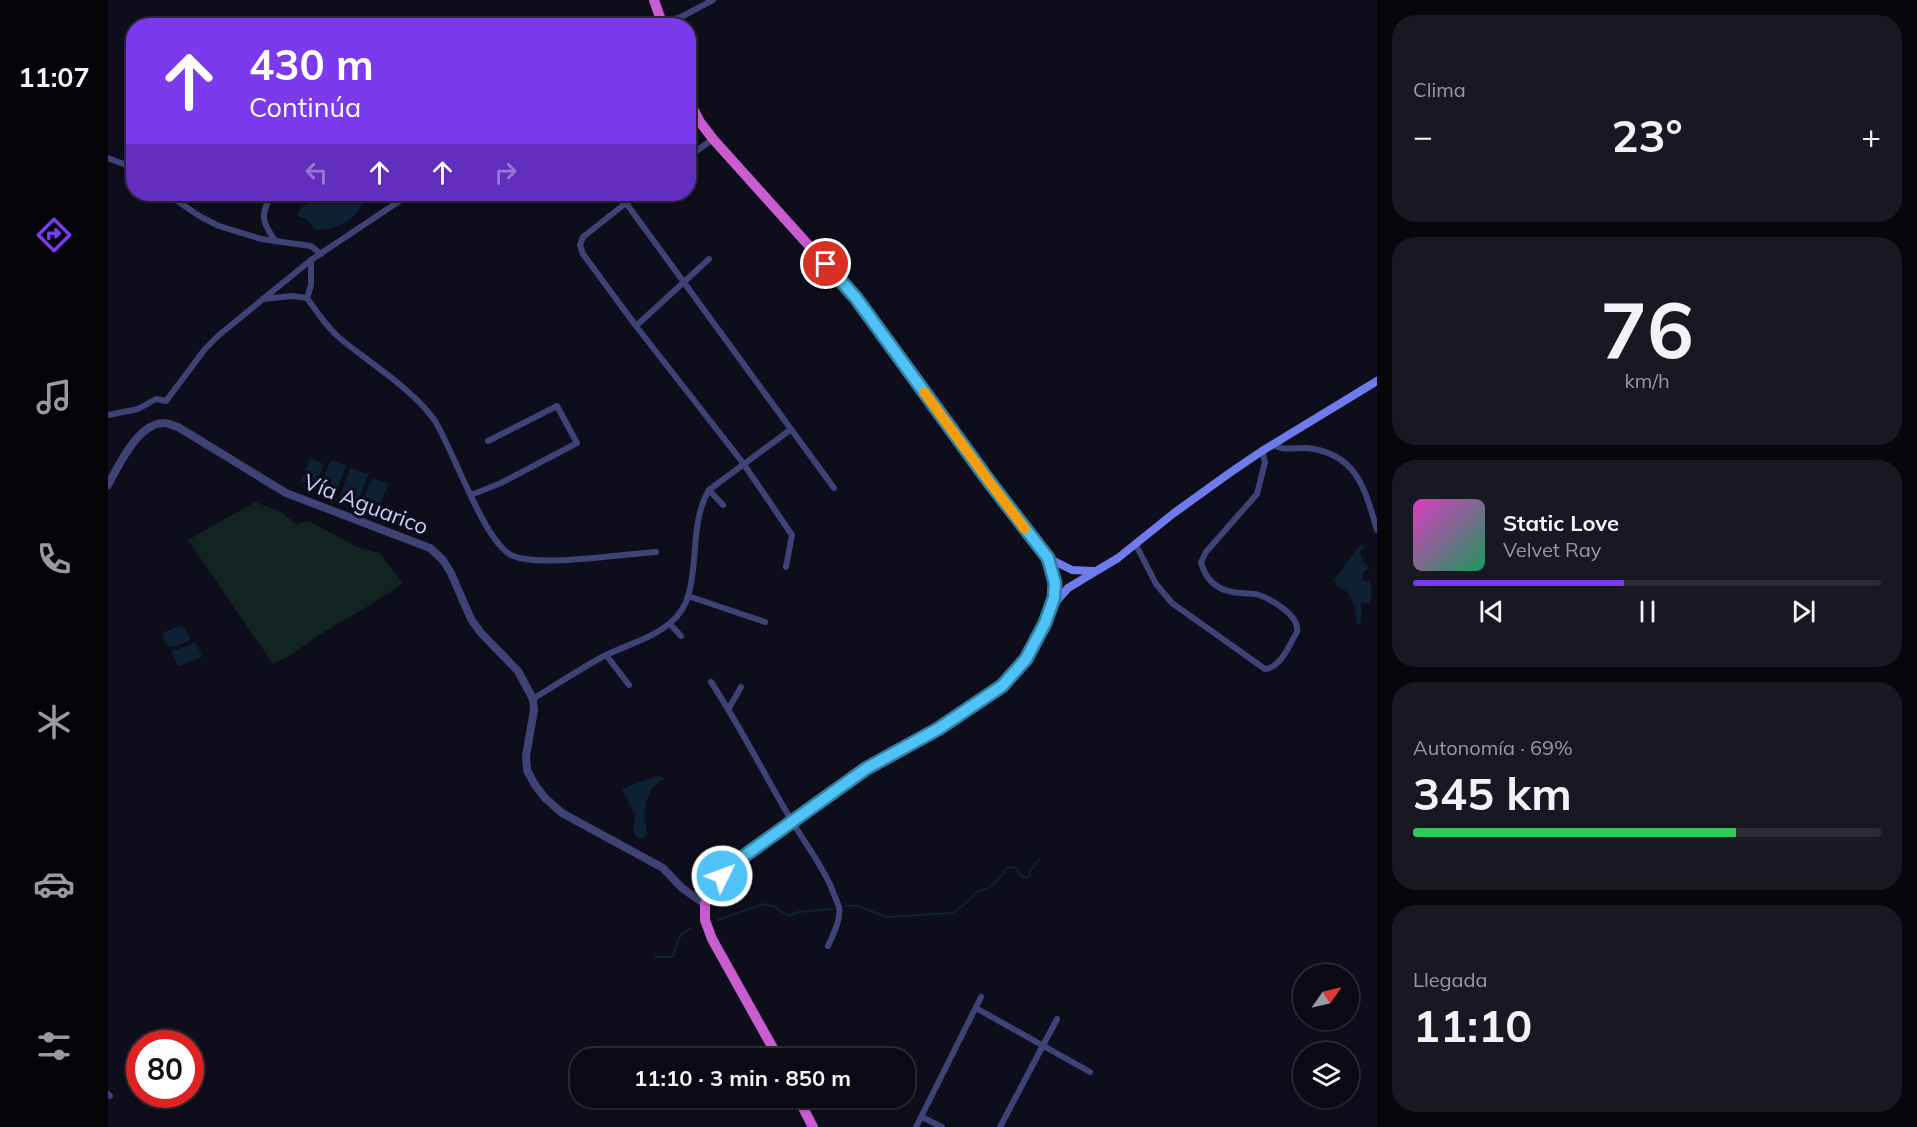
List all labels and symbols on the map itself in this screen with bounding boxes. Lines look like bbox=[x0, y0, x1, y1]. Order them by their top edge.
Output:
pin bbox=[800, 238, 851, 289]
street label: Vía Aguarico bbox=[300, 467, 432, 541]
position arrow bbox=[690, 844, 754, 908]
north arrow bbox=[1293, 964, 1359, 1030]
speed limit sign: 80 bbox=[126, 1030, 204, 1108]

